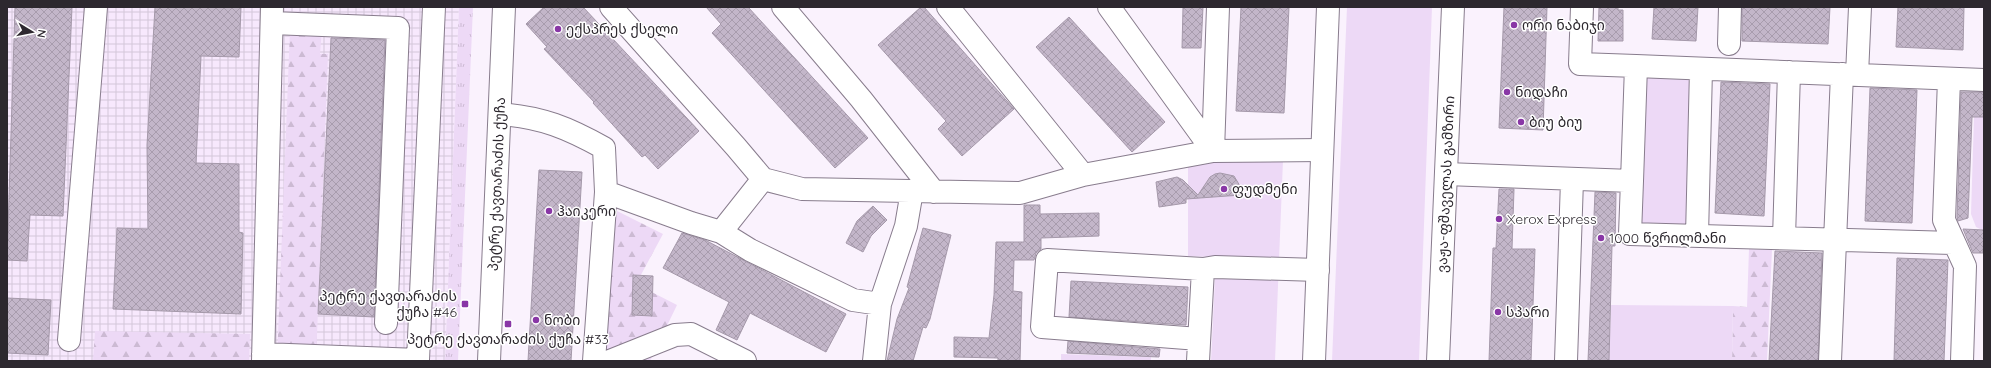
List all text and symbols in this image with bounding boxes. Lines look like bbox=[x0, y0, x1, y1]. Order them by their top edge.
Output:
north arrow bbox=[12, 12, 52, 52]
place label: ორი ნაბიჯი bbox=[1522, 16, 1605, 34]
place label: ექსპრეს ქსელი bbox=[566, 20, 678, 38]
marker: ორი ნაბიჯი bbox=[1509, 20, 1519, 30]
marker: ექსპრეს ქსელი bbox=[553, 24, 563, 34]
text: N bbox=[34, 29, 49, 39]
place label: ნიდაჩი bbox=[1515, 83, 1568, 101]
marker: ნიდაჩი bbox=[1502, 87, 1512, 97]
street label: ვაჟა-ფშაველას გამზირი bbox=[1433, 95, 1458, 273]
street label: პეტრე ქავთარაძის ქუჩა bbox=[484, 97, 509, 272]
place label: ბიუ ბიუ bbox=[1529, 113, 1583, 131]
marker: ბიუ ბიუ bbox=[1516, 117, 1526, 127]
place label: ფუდმენი bbox=[1232, 180, 1298, 198]
marker: ფუდმენი bbox=[1219, 184, 1229, 194]
place label: ჰაიკერი bbox=[557, 202, 616, 220]
marker: ჰაიკერი bbox=[544, 206, 554, 216]
place label: Xerox Express bbox=[1507, 210, 1596, 228]
marker: Xerox Express bbox=[1494, 214, 1504, 224]
place label: 1000 წვრილმანი bbox=[1609, 229, 1726, 247]
marker: 1000 წვრილმანი bbox=[1596, 233, 1606, 243]
place label: პეტრე ქავთარაძის ქუჩა #46 bbox=[320, 287, 457, 321]
marker: პეტრე ქავთარაძის ქუჩა #46 bbox=[460, 299, 470, 309]
place label: სპარი bbox=[1506, 303, 1549, 321]
marker: სპარი bbox=[1493, 307, 1503, 317]
place label: ნობი bbox=[544, 311, 580, 329]
marker: ნობი bbox=[531, 315, 541, 325]
marker: პეტრე ქავთარაძის ქუჩა #33 bbox=[503, 319, 513, 329]
place label: პეტრე ქავთარაძის ქუჩა #33 bbox=[407, 330, 609, 348]

